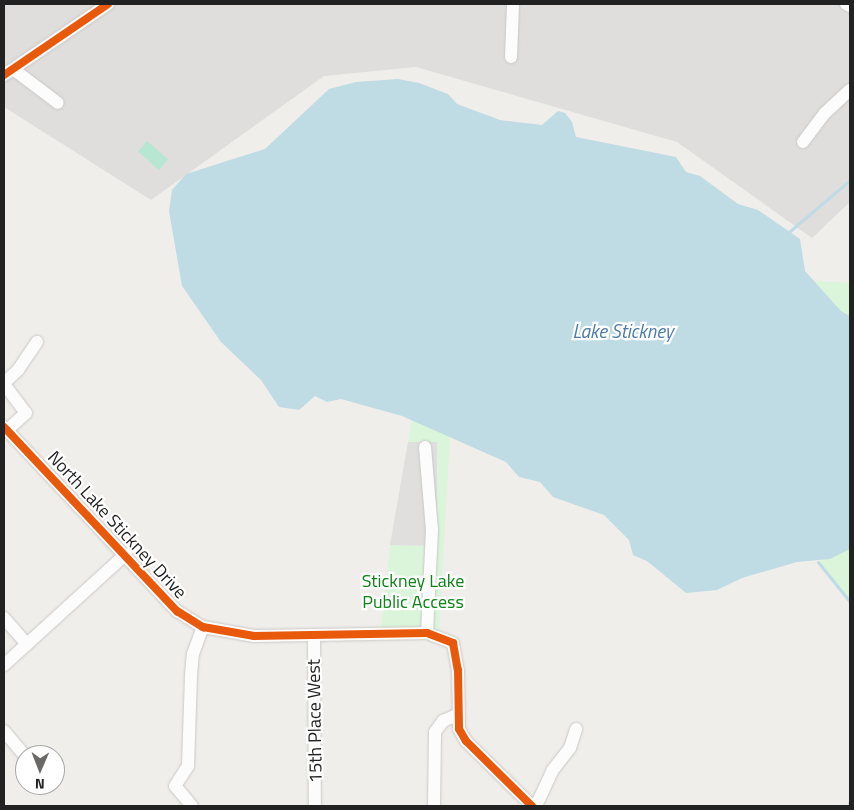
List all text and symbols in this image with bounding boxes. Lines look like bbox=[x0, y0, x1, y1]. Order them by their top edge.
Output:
water label: Lake Stickney bbox=[573, 320, 673, 342]
street label: North Lake Stickney Drive bbox=[43, 447, 191, 603]
park label: Stickney Lake Public Access bbox=[362, 571, 464, 614]
street label: 15th Place West bbox=[303, 659, 327, 783]
north arrow bbox=[15, 745, 65, 795]
text: N bbox=[35, 774, 45, 795]

